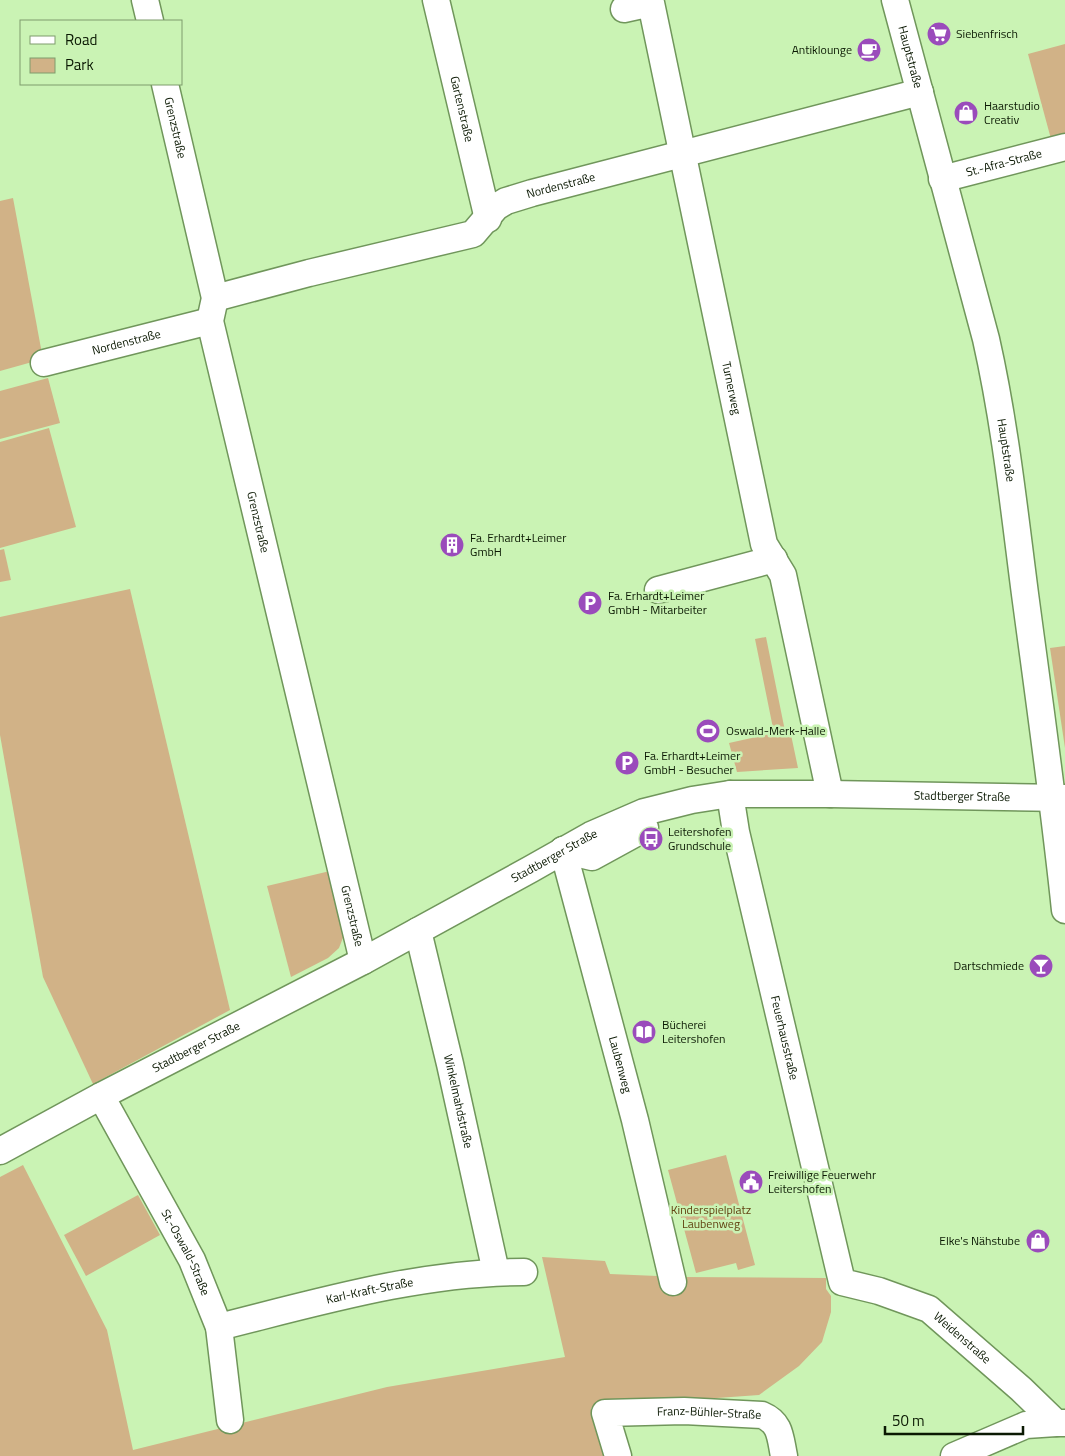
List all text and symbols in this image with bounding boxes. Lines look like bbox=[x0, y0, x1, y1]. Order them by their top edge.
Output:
legend bbox=[20, 20, 182, 85]
supermarket icon: Siebenfrisch bbox=[926, 21, 952, 47]
street label: Hauptstraße bbox=[893, 24, 928, 90]
place label: Siebenfrisch bbox=[956, 24, 1018, 43]
text: Road bbox=[65, 28, 97, 51]
cafe icon: Antiklounge bbox=[856, 37, 882, 63]
place label: Antiklounge bbox=[792, 40, 852, 59]
text: Park bbox=[65, 53, 94, 76]
street label: Gartenstraße bbox=[445, 74, 479, 144]
street label: Grenzstraße bbox=[159, 95, 192, 160]
place label: Haarstudio Creativ bbox=[984, 96, 1040, 129]
shop icon: Haarstudio Creativ bbox=[953, 100, 979, 126]
street label: St.-Afra-Straße bbox=[964, 143, 1044, 181]
street label: Nordenstraße bbox=[524, 167, 597, 203]
street label: Nordenstraße bbox=[90, 324, 163, 359]
street label: Turnerweg bbox=[717, 360, 747, 416]
street label: Hauptstraße bbox=[992, 417, 1021, 483]
street label: Grenzstraße bbox=[242, 489, 275, 554]
place label: Fa. Erhardt+Leimer GmbH bbox=[470, 528, 566, 561]
building icon: Fa. Erhardt+Leimer GmbH bbox=[439, 532, 465, 558]
place label: Fa. Erhardt+Leimer GmbH - Mitarbeiter bbox=[608, 586, 707, 619]
parking icon: Fa. Erhardt+Leimer GmbH - Mitarbeiter bbox=[577, 590, 603, 616]
sports icon: Oswald-Merk-Halle bbox=[695, 718, 721, 744]
place label: Oswald-Merk-Halle bbox=[726, 721, 825, 740]
place label: Fa. Erhardt+Leimer GmbH - Besucher bbox=[644, 746, 740, 779]
parking icon: Fa. Erhardt+Leimer GmbH - Besucher bbox=[614, 750, 640, 776]
street label: Stadtberger Straße bbox=[914, 785, 1010, 806]
place label: Leitershofen Grundschule bbox=[668, 822, 732, 855]
street label: Stadtberger Straße bbox=[507, 823, 600, 887]
bus stop icon: Leitershofen Grundschule bbox=[638, 826, 664, 852]
street label: Grenzstraße bbox=[336, 883, 369, 948]
bar icon: Dartschmiede bbox=[1028, 953, 1054, 979]
place label: Dartschmiede bbox=[953, 956, 1024, 975]
street label: Feuerhausstraße bbox=[766, 994, 804, 1082]
place label: Bücherei Leitershofen bbox=[662, 1015, 726, 1048]
street label: Stadtberger Straße bbox=[149, 1016, 243, 1077]
library icon: Bücherei Leitershofen bbox=[631, 1019, 657, 1045]
street label: Laubenweg bbox=[604, 1034, 637, 1095]
street label: Winkelmahdstraße bbox=[439, 1052, 478, 1150]
place label: Freiwillige Feuerwehr Leitershofen bbox=[768, 1165, 876, 1198]
public building icon: Freiwillige Feuerwehr Leitershofen bbox=[738, 1169, 764, 1195]
park label: Kinderspielplatz Laubenweg bbox=[671, 1200, 751, 1233]
street label: St.-Oswald-Straße bbox=[157, 1205, 215, 1298]
shop icon: Elke's Nähstube bbox=[1025, 1228, 1051, 1254]
place label: Elke's Nähstube bbox=[939, 1231, 1020, 1250]
street label: Karl-Kraft-Straße bbox=[324, 1272, 415, 1309]
street label: Weidenstraße bbox=[930, 1307, 996, 1368]
street label: Franz-Bühler-Straße bbox=[657, 1401, 762, 1424]
scale bar bbox=[885, 1404, 1022, 1436]
text: 50 m bbox=[892, 1409, 925, 1432]

